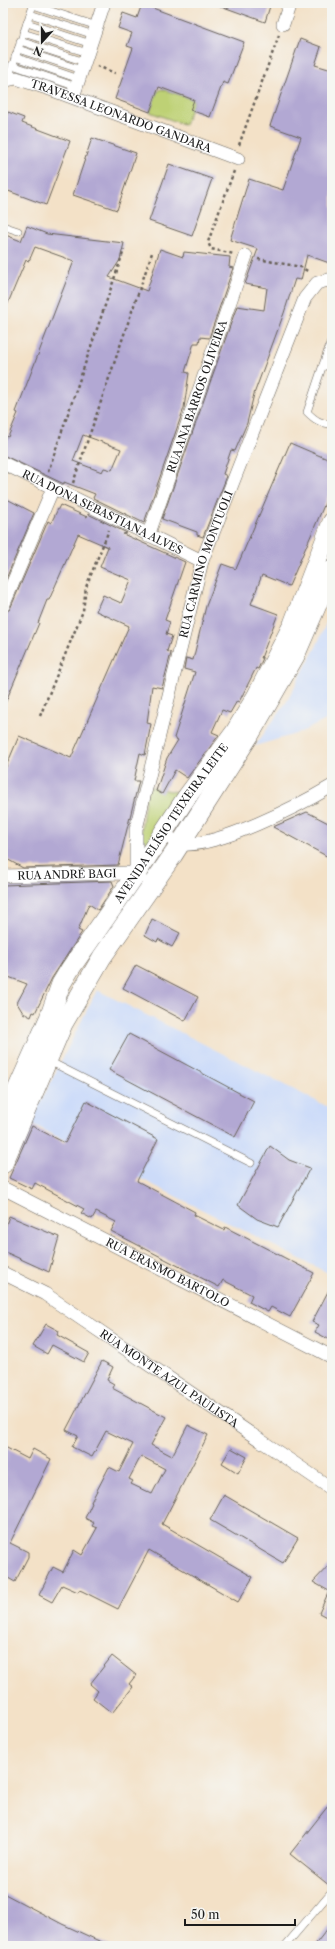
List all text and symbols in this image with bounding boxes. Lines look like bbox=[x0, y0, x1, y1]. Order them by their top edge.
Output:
north arrow bbox=[22, 22, 62, 62]
text: N bbox=[31, 43, 45, 60]
street label: TRAVESSA LEONARDO GANDARA bbox=[29, 76, 214, 156]
street label: RUA ANA BARROS OLIVEIRA bbox=[164, 317, 230, 474]
street label: RUA DONA SEBASTIANA ALVES bbox=[20, 467, 185, 557]
street label: RUA CARMINO MONTUOLI bbox=[176, 489, 236, 639]
street label: AVENIDA ELÍSIO TEIXEIRA LEITE bbox=[111, 740, 231, 906]
street label: RUA ANDRÉ BAGI bbox=[17, 866, 117, 883]
street label: RUA ERASMO BARTOLO bbox=[103, 1235, 232, 1310]
street label: RUA MONTE AZUL PAULISTA bbox=[97, 1326, 242, 1431]
scale bar bbox=[185, 1901, 295, 1927]
text: 50 m bbox=[191, 1907, 220, 1922]

